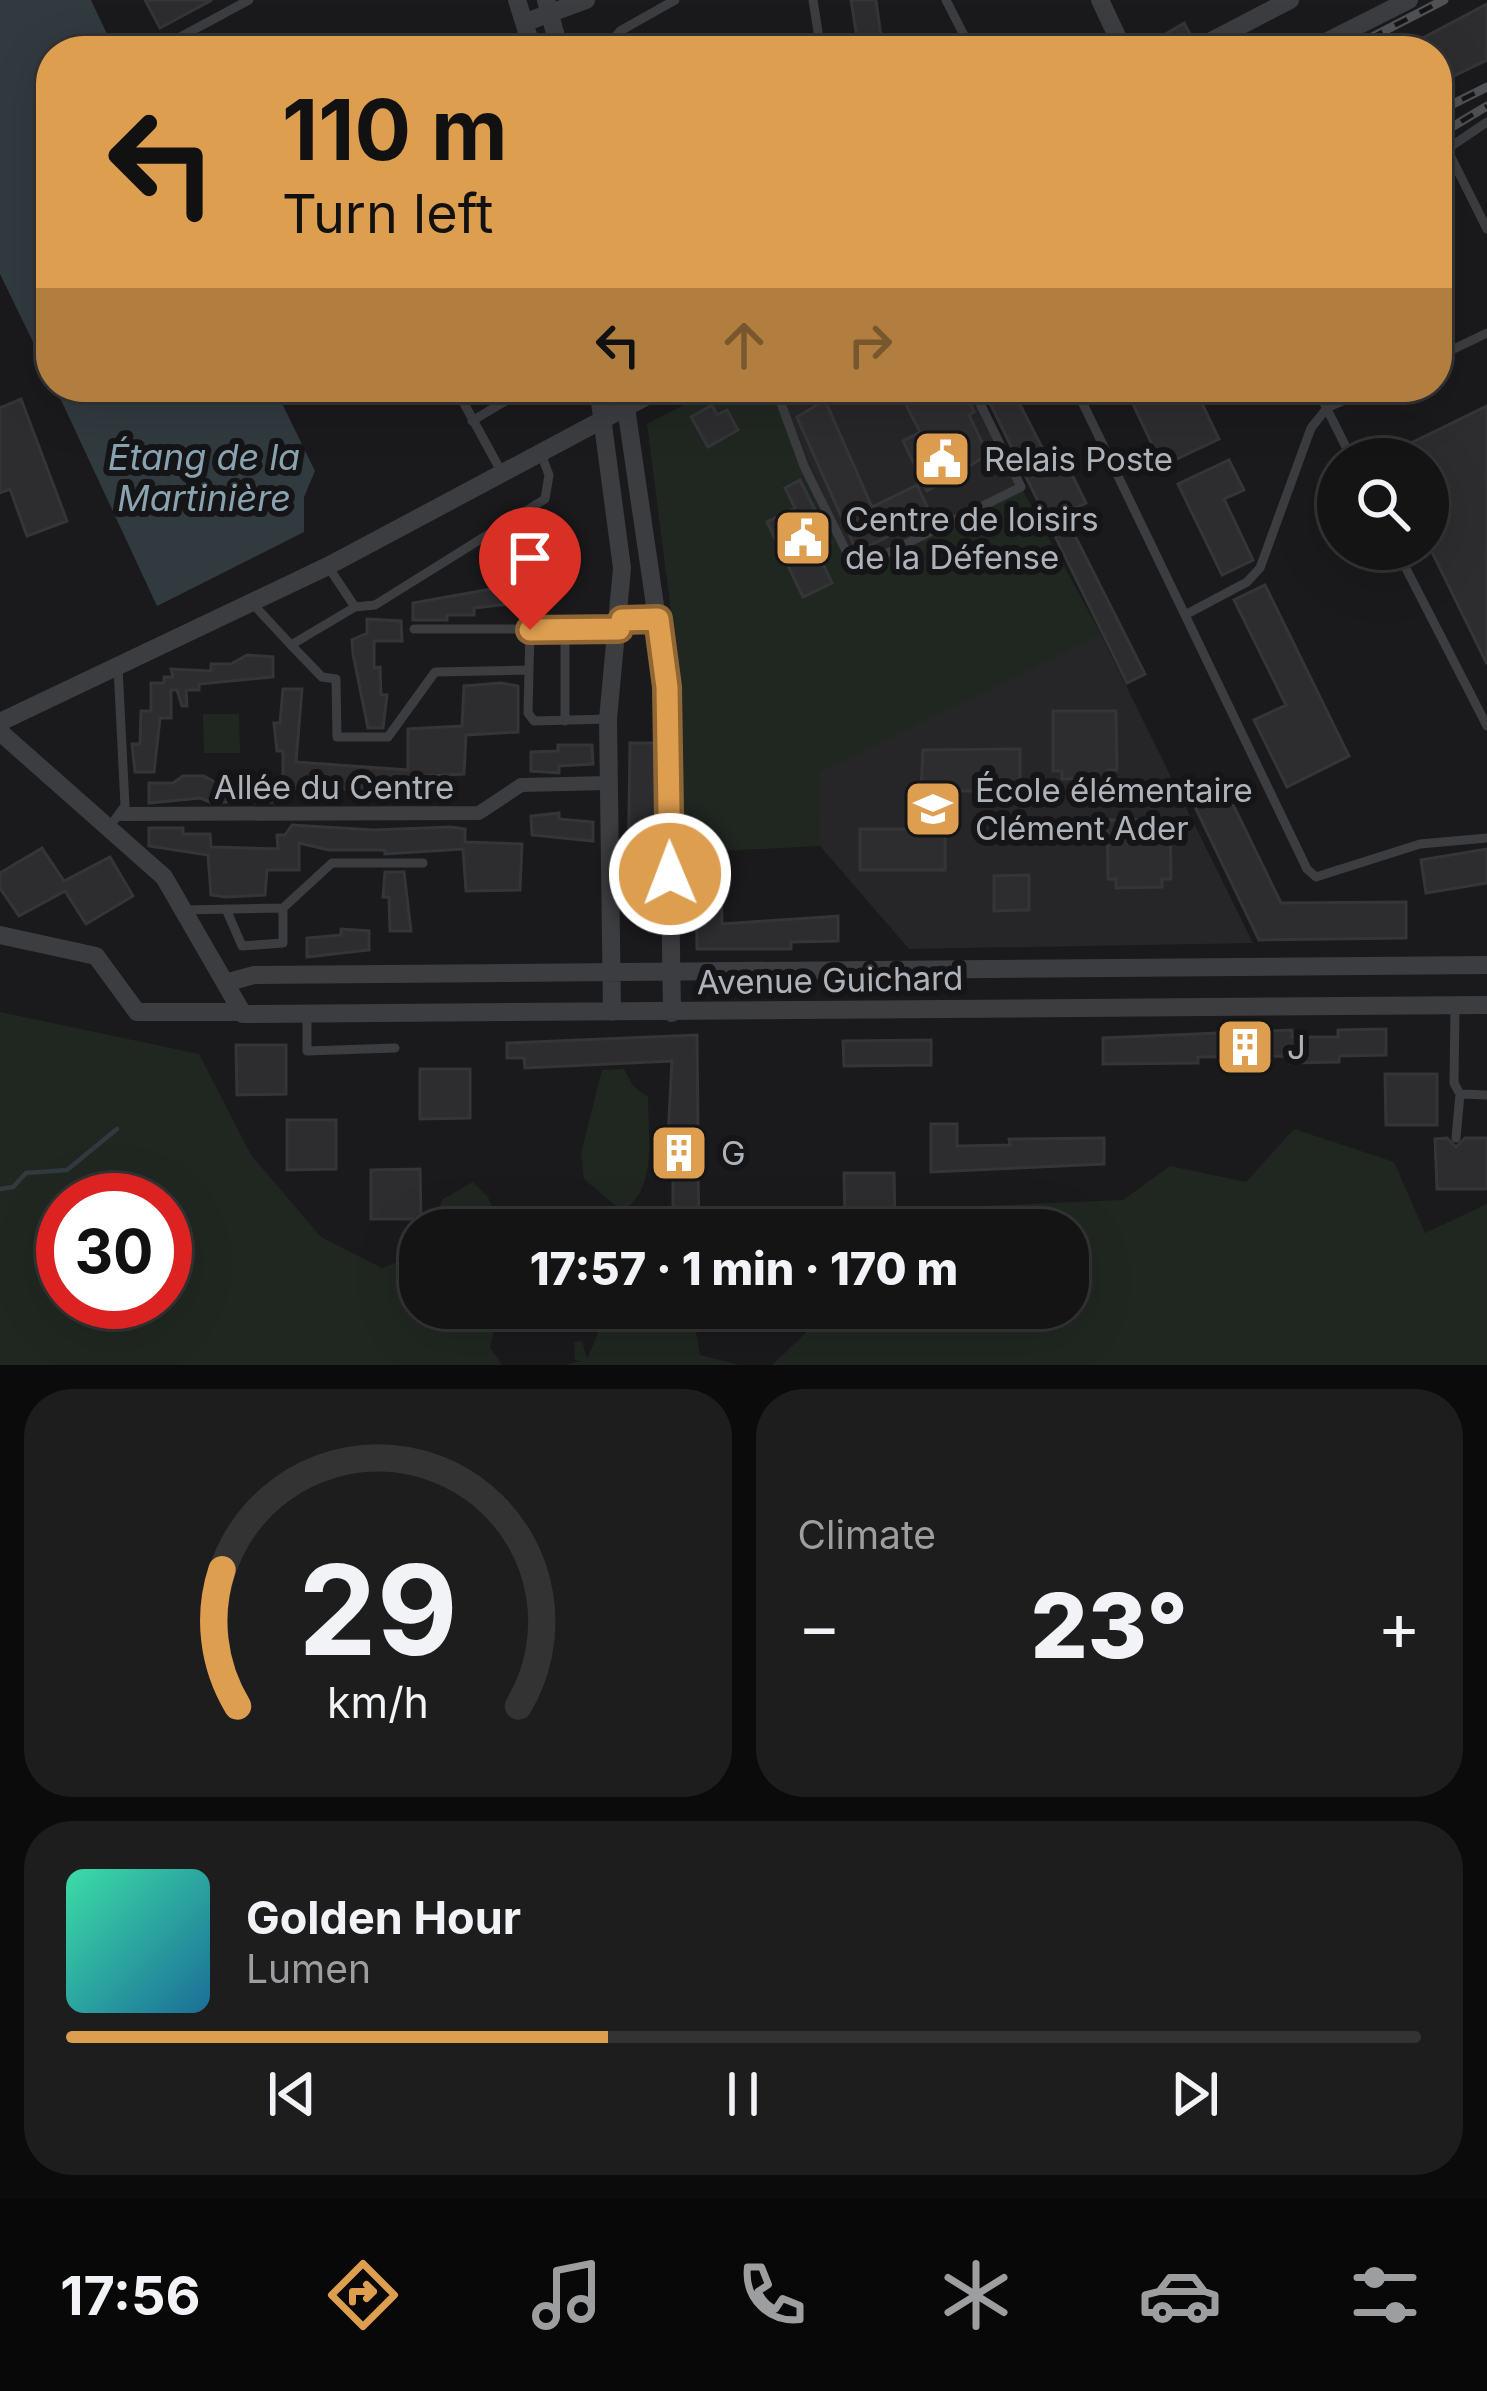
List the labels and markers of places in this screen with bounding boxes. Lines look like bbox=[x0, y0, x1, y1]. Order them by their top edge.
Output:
public building icon: Relais Poste bbox=[911, 428, 973, 490]
place label: Relais Poste bbox=[984, 439, 1173, 479]
place label: Centre de loisirs de la Défense bbox=[845, 499, 1099, 577]
pin bbox=[479, 507, 581, 630]
public building icon: Centre de loisirs de la Défense bbox=[772, 507, 834, 569]
place label: École élémentaire Clément Ader bbox=[975, 770, 1253, 848]
school or university icon: École élémentaire Clément Ader bbox=[902, 778, 964, 840]
building icon: J bbox=[1214, 1016, 1276, 1078]
place label: J bbox=[1287, 1027, 1306, 1067]
building icon: G bbox=[648, 1122, 710, 1184]
place label: G bbox=[721, 1133, 746, 1173]

